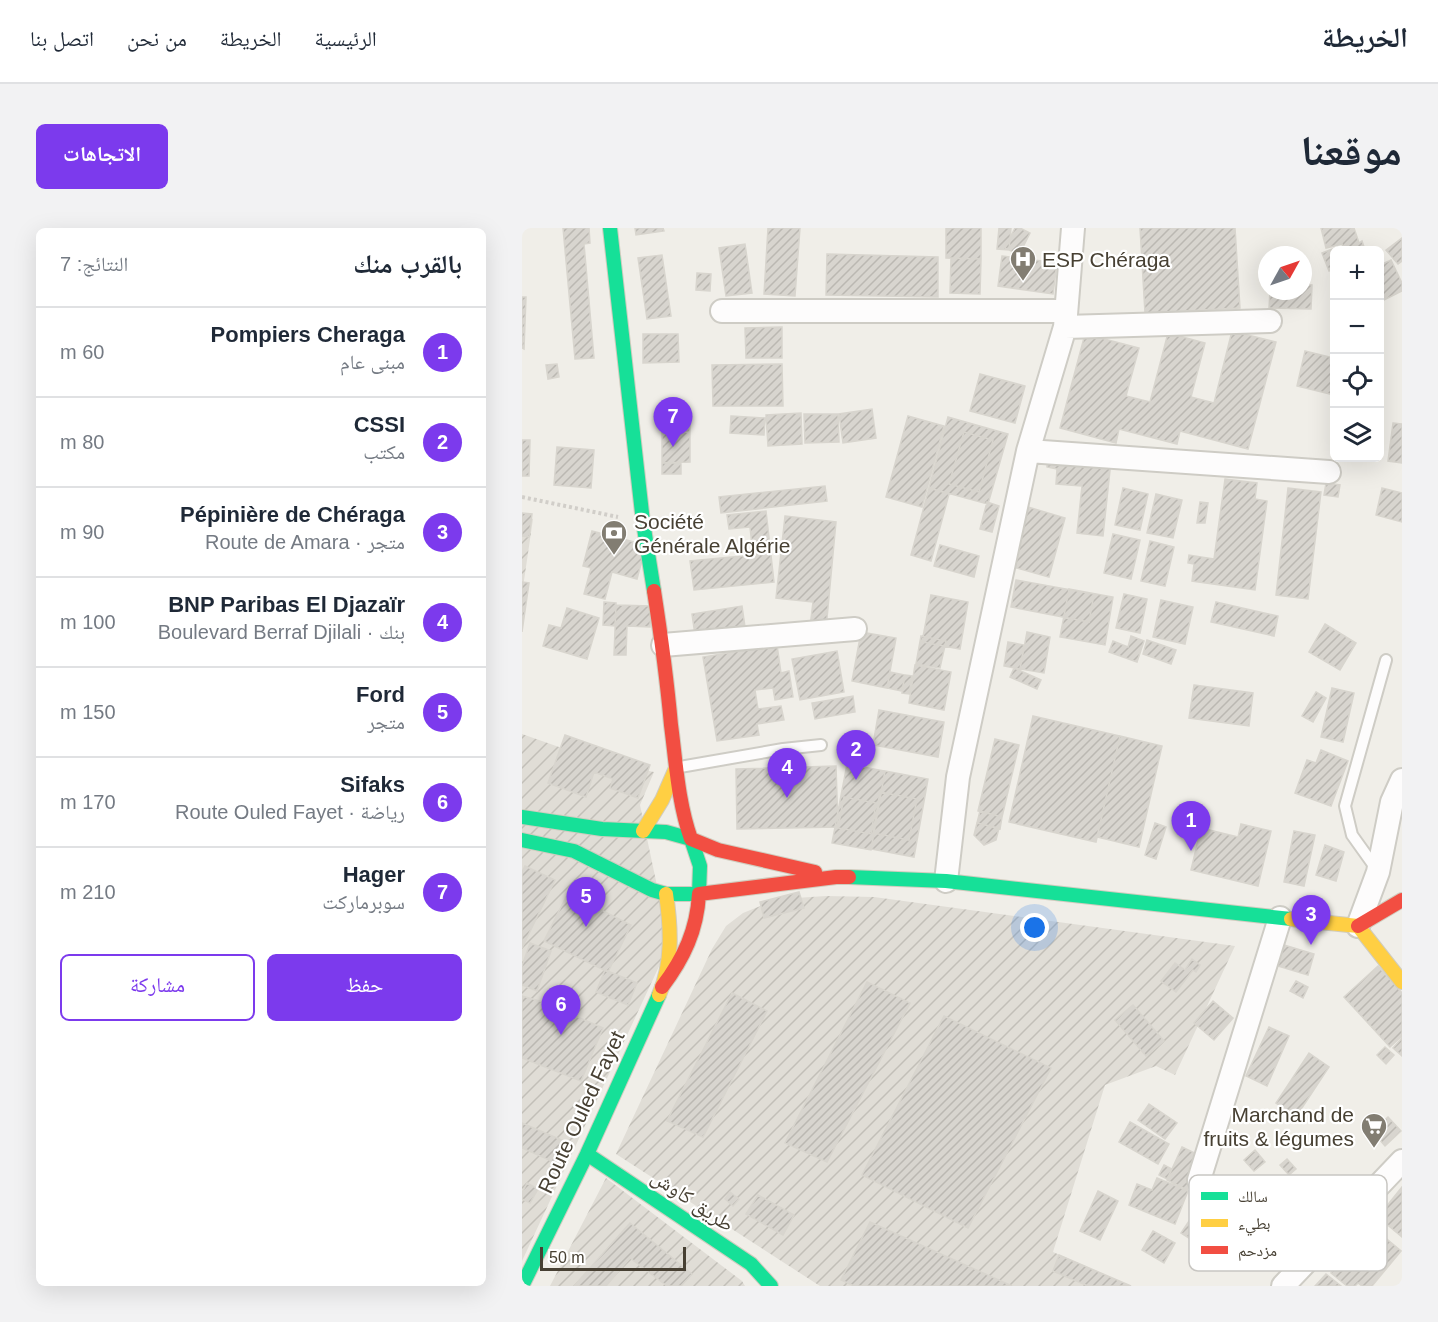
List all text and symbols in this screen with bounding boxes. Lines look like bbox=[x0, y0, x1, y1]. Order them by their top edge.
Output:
text: الخريطة bbox=[1322, 22, 1408, 53]
text: اتصل بنا bbox=[30, 27, 94, 50]
text: من نحن bbox=[127, 27, 187, 50]
text: الخريطة bbox=[220, 27, 282, 50]
text: الرئيسية bbox=[315, 27, 377, 50]
button: الاتجاهات bbox=[36, 124, 168, 189]
text: موقعنا bbox=[1301, 127, 1402, 174]
hospital icon: ESP Chéraga bbox=[1008, 244, 1038, 282]
north arrow bbox=[1258, 246, 1312, 300]
map controls bbox=[1330, 246, 1384, 462]
button: + bbox=[1330, 246, 1384, 300]
place label: ESP Chéraga bbox=[1042, 248, 1170, 271]
text: بالقرب منك bbox=[353, 249, 462, 279]
text: النتائج: 7 bbox=[60, 253, 128, 275]
button: − bbox=[1330, 300, 1384, 354]
text: Pompiers Cheraga bbox=[211, 322, 405, 347]
text: 60 m bbox=[60, 341, 104, 363]
text: 1 bbox=[437, 341, 448, 363]
text: مبنى عام bbox=[340, 351, 405, 373]
button: locate bbox=[1330, 354, 1384, 408]
pin: 7 bbox=[654, 398, 692, 447]
button: layers bbox=[1330, 408, 1384, 462]
text: CSSI bbox=[354, 412, 405, 437]
text: 80 m bbox=[60, 431, 104, 453]
text: 2 bbox=[437, 431, 448, 453]
text: مكتب bbox=[363, 441, 405, 463]
text: Pépinière de Chéraga bbox=[180, 502, 405, 527]
place label: Société Générale Algérie bbox=[634, 510, 790, 557]
bank icon: Société Générale Algérie bbox=[599, 518, 629, 556]
text: 90 m bbox=[60, 521, 104, 543]
text: 3 bbox=[437, 521, 448, 543]
text: متجر · Route de Amara bbox=[205, 531, 405, 553]
text: BNP Paribas El Djazaïr bbox=[168, 592, 405, 617]
text: 100 m bbox=[60, 611, 116, 633]
text: 4 bbox=[437, 611, 448, 633]
text: بنك · Boulevard Berraf Djilali bbox=[158, 621, 405, 643]
text: Ford bbox=[356, 682, 405, 707]
text: 150 m bbox=[60, 701, 116, 723]
text: 5 bbox=[437, 701, 448, 723]
text: متجر bbox=[367, 711, 405, 733]
pin: 2 bbox=[836, 730, 876, 780]
pin: 4 bbox=[768, 748, 806, 798]
text: Sifaks bbox=[340, 772, 405, 797]
text: 170 m bbox=[60, 791, 116, 813]
text: 6 bbox=[437, 791, 448, 813]
text: رياضة · Route Ouled Fayet bbox=[175, 801, 405, 823]
pin: 1 bbox=[1172, 802, 1210, 851]
text: Hager bbox=[343, 862, 405, 887]
pin: 5 bbox=[566, 878, 606, 927]
text: 210 m bbox=[60, 881, 116, 903]
text: 7 bbox=[437, 881, 448, 903]
text: سوبرماركت bbox=[322, 891, 405, 913]
pin: 3 bbox=[1292, 896, 1330, 945]
your location bbox=[1020, 913, 1049, 942]
button: مشاركة bbox=[60, 954, 255, 1021]
button: حفظ bbox=[267, 954, 462, 1021]
pin: 6 bbox=[542, 986, 580, 1035]
street label: Route Ouled Fayet bbox=[533, 1027, 629, 1197]
place label: Marchand de fruits & légumes bbox=[1203, 1103, 1354, 1150]
supermarket icon: Marchand de fruits & légumes bbox=[1359, 1111, 1389, 1149]
street label: طريق كاوش bbox=[646, 1164, 738, 1237]
legend bbox=[1189, 1175, 1387, 1271]
text: سالك bbox=[1238, 1188, 1268, 1205]
text: بطيء bbox=[1238, 1215, 1270, 1236]
text: مزدحم bbox=[1238, 1242, 1277, 1261]
scale bar bbox=[540, 1244, 686, 1272]
text: 50 m bbox=[549, 1249, 585, 1266]

